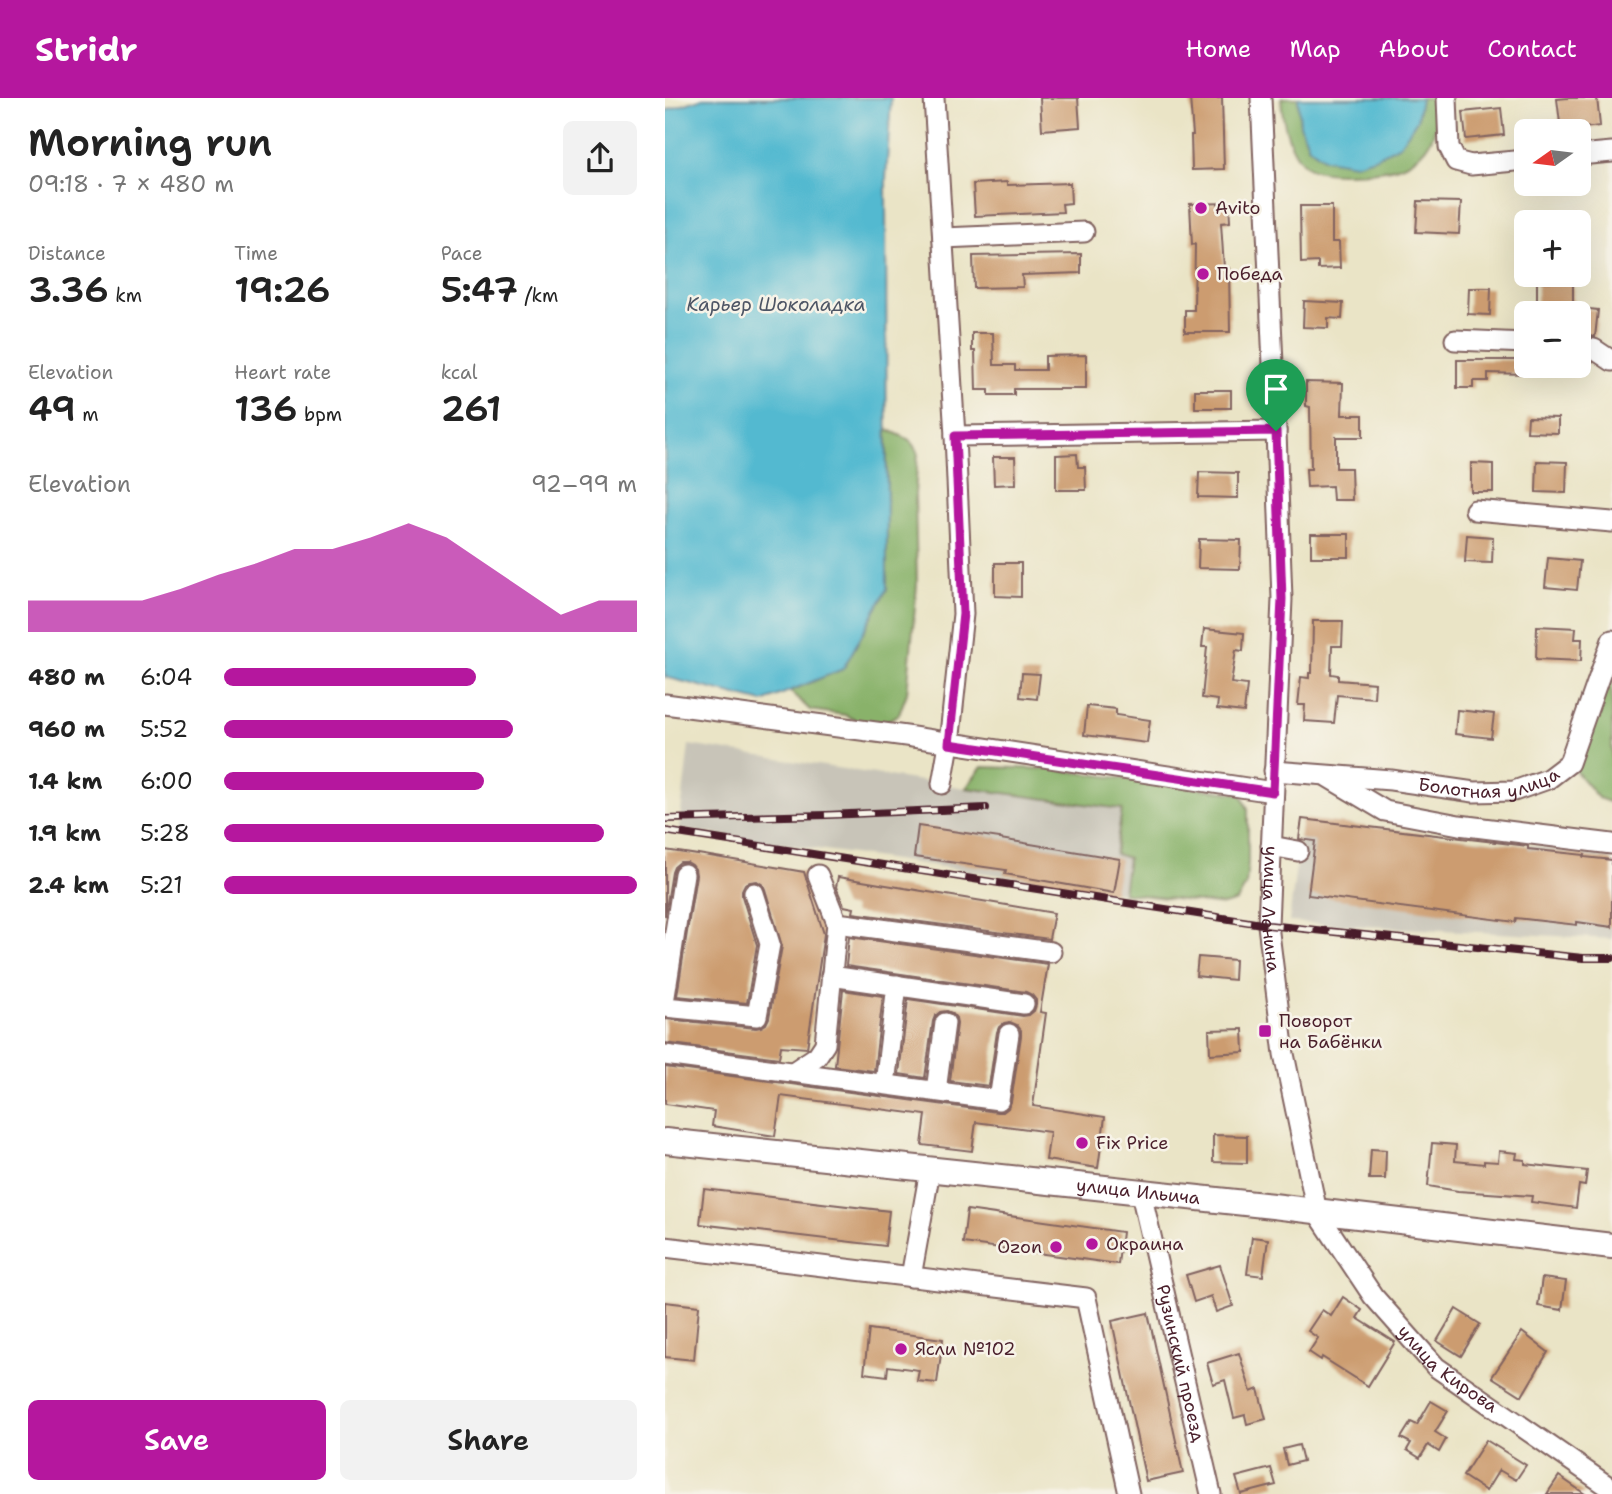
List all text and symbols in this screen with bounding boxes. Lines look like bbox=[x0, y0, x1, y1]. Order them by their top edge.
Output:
text: Stridr bbox=[35, 27, 138, 72]
text: Home bbox=[1185, 33, 1251, 65]
text: Map bbox=[1289, 33, 1341, 65]
text: About bbox=[1379, 33, 1449, 65]
text: Contact bbox=[1487, 33, 1577, 65]
text: Morning run bbox=[28, 117, 272, 168]
north arrow bbox=[1514, 119, 1591, 196]
map controls bbox=[1514, 119, 1591, 378]
button: share bbox=[563, 121, 637, 195]
text: 09:18 · 7 × 480 m bbox=[28, 169, 234, 199]
place label: Avito bbox=[1215, 196, 1260, 220]
marker: Avito bbox=[1193, 200, 1209, 216]
button: + bbox=[1514, 210, 1591, 287]
text: Distance bbox=[28, 241, 106, 266]
text: Time bbox=[234, 241, 278, 266]
text: Pace bbox=[441, 241, 482, 266]
place label: Победа bbox=[1217, 262, 1283, 286]
text: 3.36 bbox=[28, 266, 109, 313]
text: 19:26 bbox=[234, 266, 331, 313]
text: 5:47 bbox=[441, 266, 518, 313]
marker: Победа bbox=[1195, 266, 1211, 282]
text: km bbox=[109, 283, 142, 308]
text: /km bbox=[518, 283, 559, 308]
water label: Карьер Шоколадка bbox=[686, 292, 866, 317]
button: − bbox=[1514, 301, 1591, 378]
pin bbox=[1246, 359, 1306, 431]
text: Elevation bbox=[28, 360, 113, 385]
text: Heart rate bbox=[234, 360, 331, 385]
text: kcal bbox=[441, 360, 478, 385]
icon: arrive bbox=[1257, 370, 1295, 408]
text: 49 bbox=[28, 385, 76, 432]
text: 136 bbox=[234, 385, 298, 432]
text: 261 bbox=[441, 385, 501, 432]
text: m bbox=[76, 402, 99, 427]
text: bpm bbox=[298, 402, 342, 427]
text: Elevation bbox=[28, 469, 131, 499]
text: 92–99 m bbox=[531, 469, 637, 499]
text: 480 m bbox=[28, 662, 105, 692]
text: 6:04 bbox=[140, 662, 192, 692]
text: 960 m bbox=[28, 714, 105, 744]
text: 5:52 bbox=[140, 714, 188, 744]
street label: Болотная улица bbox=[1417, 762, 1565, 804]
text: 1.4 km bbox=[28, 766, 102, 796]
text: 6:00 bbox=[140, 766, 193, 796]
text: 1.9 km bbox=[28, 818, 101, 848]
text: 5:28 bbox=[140, 818, 190, 848]
street label: улица Ленина bbox=[1256, 846, 1286, 974]
text: 2.4 km bbox=[28, 870, 109, 900]
text: 5:21 bbox=[140, 870, 183, 900]
place label: Поворот на Бабёнки bbox=[1279, 1009, 1382, 1054]
marker: Поворот на Бабёнки bbox=[1257, 1023, 1273, 1039]
place label: Fix Price bbox=[1096, 1131, 1168, 1155]
marker: Fix Price bbox=[1074, 1135, 1090, 1151]
street label: улица Ильича bbox=[1075, 1173, 1201, 1210]
place label: Окраина bbox=[1106, 1232, 1183, 1256]
place label: Ozon bbox=[997, 1235, 1042, 1259]
marker: Окраина bbox=[1084, 1236, 1100, 1252]
marker: Ozon bbox=[1048, 1239, 1064, 1255]
street label: Рузинский проезд bbox=[1151, 1282, 1211, 1445]
street label: улица Кирова bbox=[1392, 1320, 1502, 1418]
place label: Ясли №102 bbox=[915, 1337, 1016, 1361]
marker: Ясли №102 bbox=[893, 1341, 909, 1357]
button: Save bbox=[28, 1400, 326, 1480]
button: Share bbox=[340, 1400, 637, 1480]

